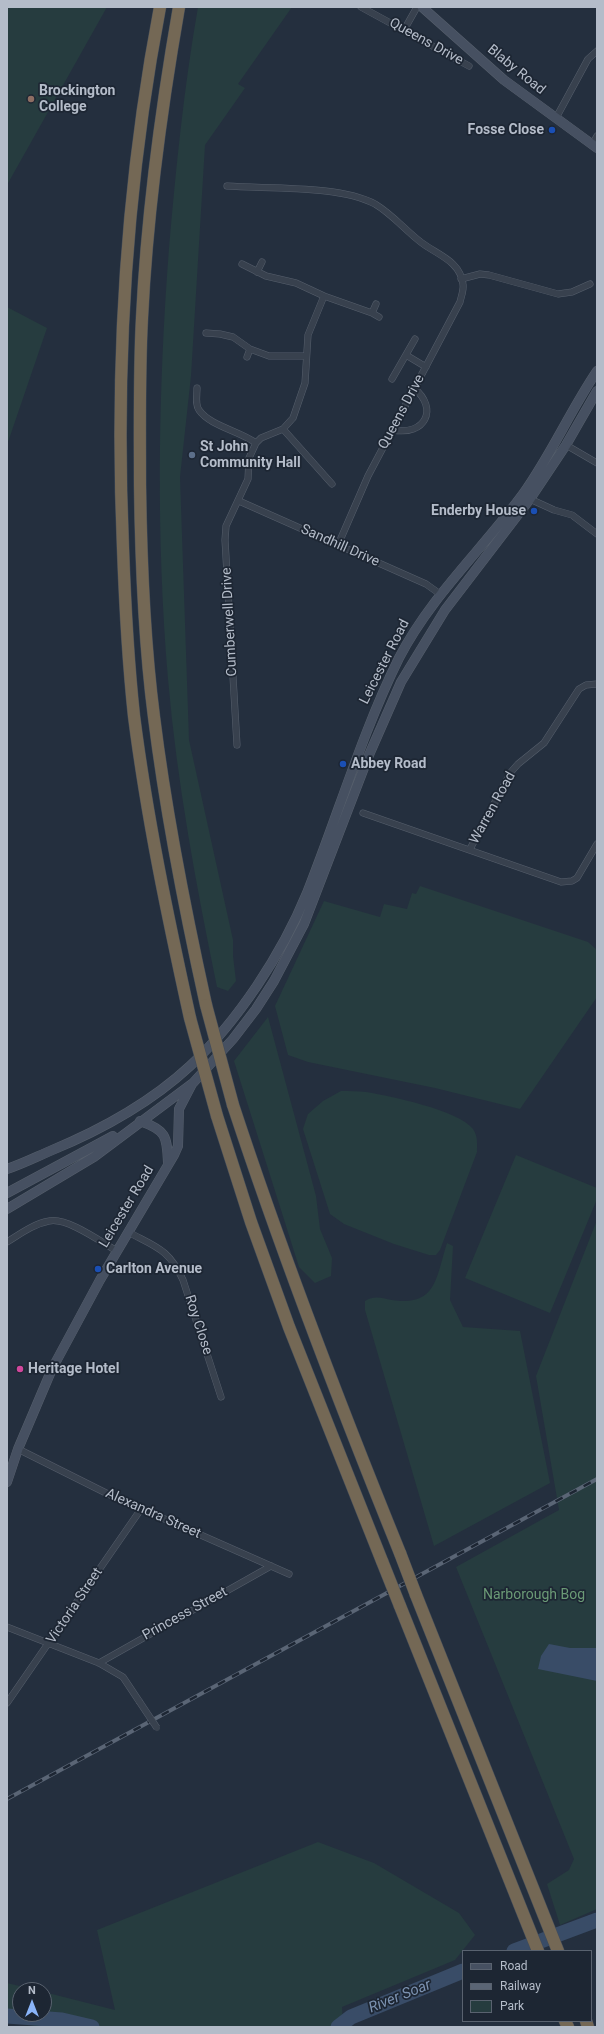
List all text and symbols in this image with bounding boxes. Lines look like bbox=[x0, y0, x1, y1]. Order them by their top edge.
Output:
street label: Queens Drive bbox=[386, 15, 466, 69]
street label: Blaby Road bbox=[484, 42, 548, 98]
place label: Brockington College bbox=[39, 83, 115, 116]
marker: Brockington College bbox=[26, 94, 36, 104]
place label: Fosse Close bbox=[468, 122, 544, 138]
marker: Fosse Close bbox=[547, 125, 557, 135]
street label: Queens Drive bbox=[375, 372, 429, 452]
place label: St John Community Hall bbox=[200, 439, 301, 472]
marker: St John Community Hall bbox=[187, 450, 197, 460]
place label: Enderby House bbox=[431, 503, 526, 519]
marker: Enderby House bbox=[529, 506, 539, 516]
street label: Sandhill Drive bbox=[298, 521, 382, 571]
street label: Cumberwell Drive bbox=[219, 567, 241, 677]
street label: Leicester Road bbox=[356, 617, 414, 707]
place label: Abbey Road bbox=[351, 756, 426, 772]
marker: Abbey Road bbox=[338, 759, 348, 769]
street label: Warren Road bbox=[466, 769, 520, 847]
street label: Leicester Road bbox=[96, 1163, 158, 1251]
place label: Carlton Avenue bbox=[106, 1261, 202, 1277]
marker: Carlton Avenue bbox=[93, 1264, 103, 1274]
street label: Roy Close bbox=[180, 1293, 216, 1357]
place label: Heritage Hotel bbox=[28, 1361, 119, 1377]
marker: Heritage Hotel bbox=[15, 1364, 25, 1374]
street label: Alexandra Street bbox=[103, 1485, 203, 1543]
street label: Victoria Street bbox=[43, 1565, 107, 1647]
street label: Princess Street bbox=[140, 1584, 230, 1644]
park label: Narborough Bog bbox=[483, 1587, 585, 1603]
legend bbox=[462, 1950, 592, 2022]
text: Road bbox=[500, 1959, 528, 1973]
water label: River Soar bbox=[366, 1976, 434, 2018]
text: Railway bbox=[500, 1979, 541, 1993]
north arrow bbox=[12, 1982, 52, 2022]
text: N bbox=[28, 1984, 36, 1997]
text: Park bbox=[500, 1999, 524, 2013]

